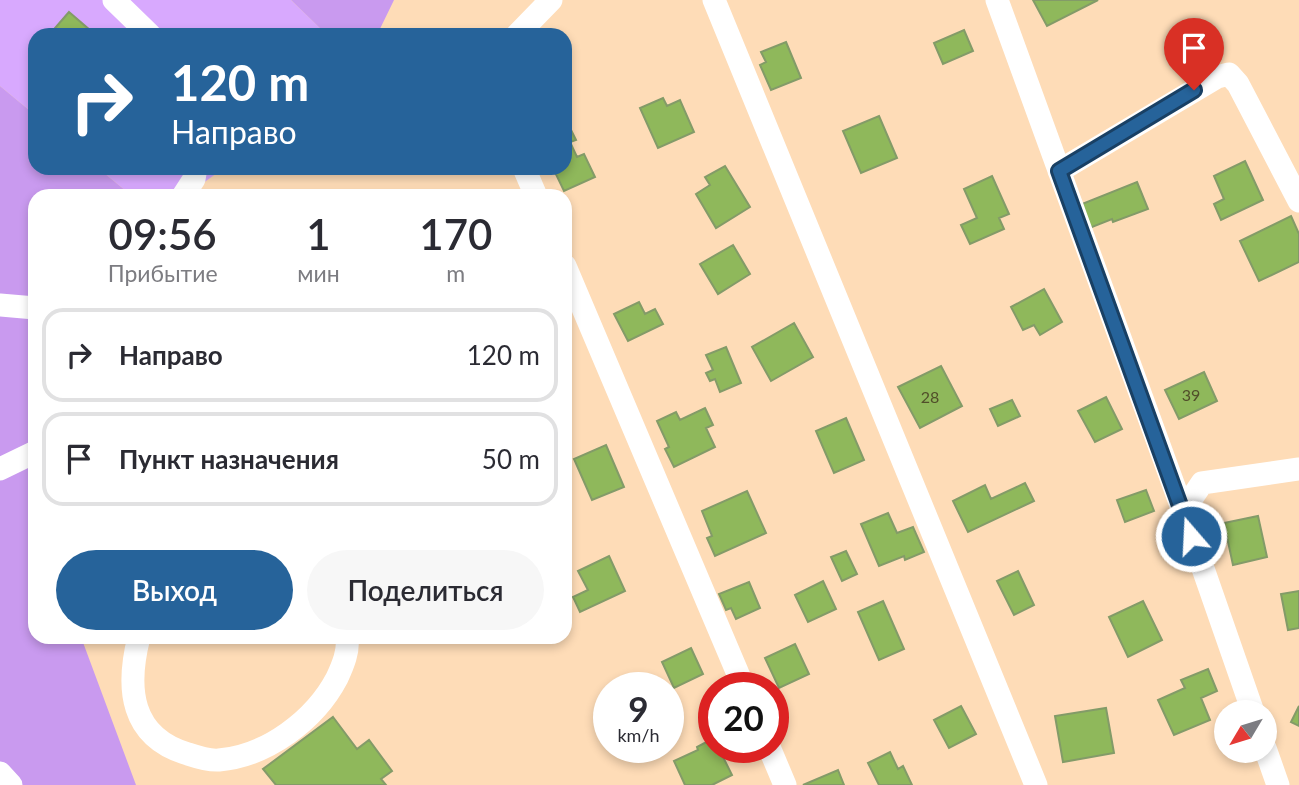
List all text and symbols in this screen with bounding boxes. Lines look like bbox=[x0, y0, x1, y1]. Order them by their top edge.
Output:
pin bbox=[1164, 18, 1224, 90]
icon: arrive bbox=[1175, 29, 1213, 67]
text: 120 m bbox=[171, 53, 309, 111]
icon: right bbox=[56, 56, 147, 147]
text: Направо bbox=[171, 112, 297, 151]
text: 09:56 bbox=[109, 209, 217, 259]
text: 1 bbox=[306, 209, 331, 259]
text: 170 bbox=[419, 209, 492, 259]
text: Прибытие bbox=[108, 259, 218, 287]
text: мин bbox=[297, 259, 340, 287]
text: m bbox=[446, 259, 465, 287]
icon: right bbox=[60, 336, 98, 374]
text: Направо bbox=[119, 339, 223, 371]
text: 120 m bbox=[467, 339, 540, 371]
house number: 39 bbox=[1182, 385, 1200, 404]
house number: 28 bbox=[921, 387, 939, 406]
icon: arrive bbox=[60, 440, 98, 478]
text: Пункт назначения bbox=[119, 443, 339, 475]
text: 50 m bbox=[482, 443, 540, 475]
position arrow bbox=[1154, 499, 1228, 573]
button: Выход bbox=[56, 550, 293, 630]
button: Поделиться bbox=[307, 550, 544, 630]
speed limit sign: 20 bbox=[698, 672, 789, 763]
text: 9 bbox=[628, 687, 649, 729]
north arrow bbox=[1214, 700, 1278, 763]
map controls bbox=[1214, 700, 1277, 763]
text: km/h bbox=[617, 724, 660, 746]

